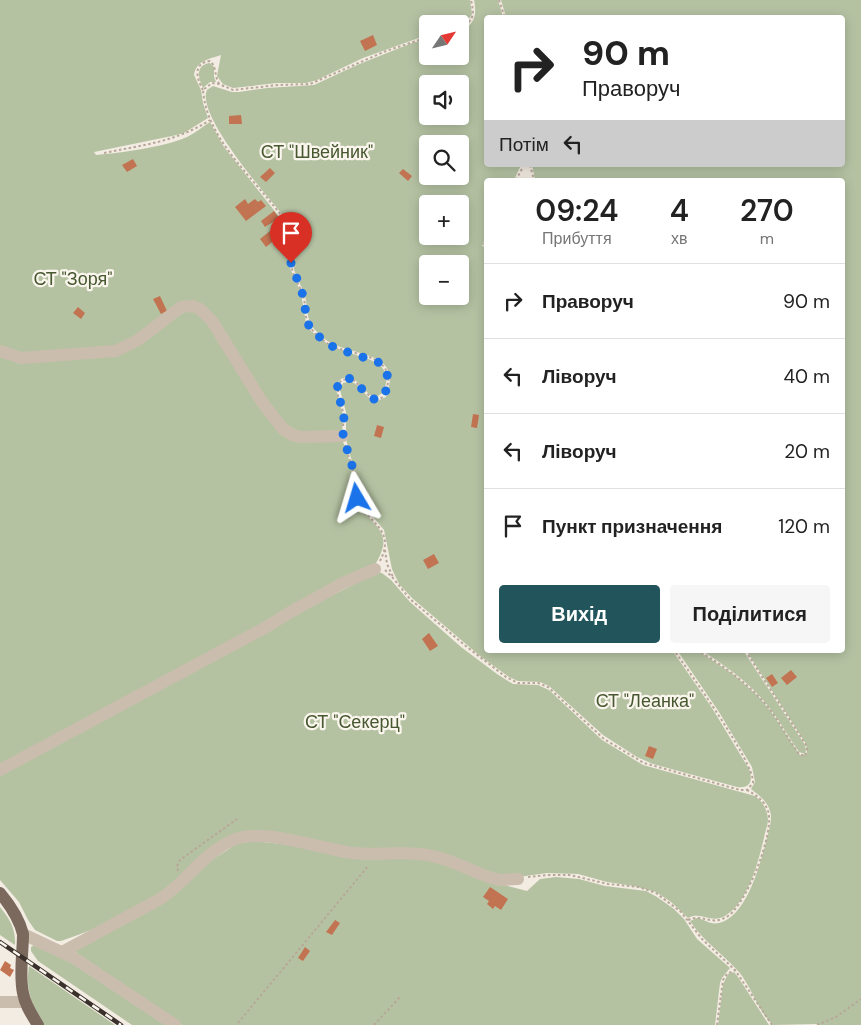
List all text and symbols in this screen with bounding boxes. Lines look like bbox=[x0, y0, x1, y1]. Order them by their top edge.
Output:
north arrow bbox=[419, 15, 469, 65]
map controls bbox=[419, 15, 469, 305]
text: 90 m bbox=[582, 30, 670, 76]
icon: right bbox=[499, 35, 564, 100]
text: Праворуч bbox=[582, 74, 680, 103]
button: sound bbox=[419, 75, 469, 125]
icon: left bbox=[559, 130, 587, 158]
text: Потім bbox=[499, 132, 549, 157]
button: search bbox=[419, 135, 469, 185]
park label: СТ "Швейник" bbox=[261, 140, 373, 164]
text: 09:24 bbox=[535, 191, 618, 230]
text: 4 bbox=[670, 191, 689, 230]
text: 270 bbox=[740, 191, 794, 230]
button: + bbox=[419, 195, 469, 245]
pin bbox=[270, 212, 312, 263]
icon: arrive bbox=[277, 219, 305, 247]
text: Прибуття bbox=[542, 228, 612, 249]
text: хв bbox=[671, 228, 687, 249]
text: m bbox=[760, 228, 774, 249]
button: − bbox=[419, 255, 469, 305]
park label: СТ "Зоря" bbox=[33, 267, 113, 291]
icon: right bbox=[499, 287, 527, 315]
text: Праворуч bbox=[542, 289, 634, 314]
text: 90 m bbox=[783, 289, 830, 314]
icon: left bbox=[499, 362, 527, 390]
text: Ліворуч bbox=[542, 364, 617, 389]
text: 40 m bbox=[783, 364, 830, 389]
icon: left bbox=[499, 437, 527, 465]
text: Ліворуч bbox=[542, 439, 617, 464]
text: 20 m bbox=[784, 439, 830, 464]
position arrow bbox=[330, 471, 382, 523]
icon: arrive bbox=[499, 512, 527, 540]
text: Пункт призначення bbox=[542, 514, 722, 539]
text: 120 m bbox=[778, 514, 830, 539]
button: Вихід bbox=[499, 585, 660, 643]
button: Поділитися bbox=[670, 585, 830, 643]
park label: СТ "Леанка" bbox=[596, 689, 694, 713]
park label: СТ "Секерц" bbox=[305, 710, 405, 734]

